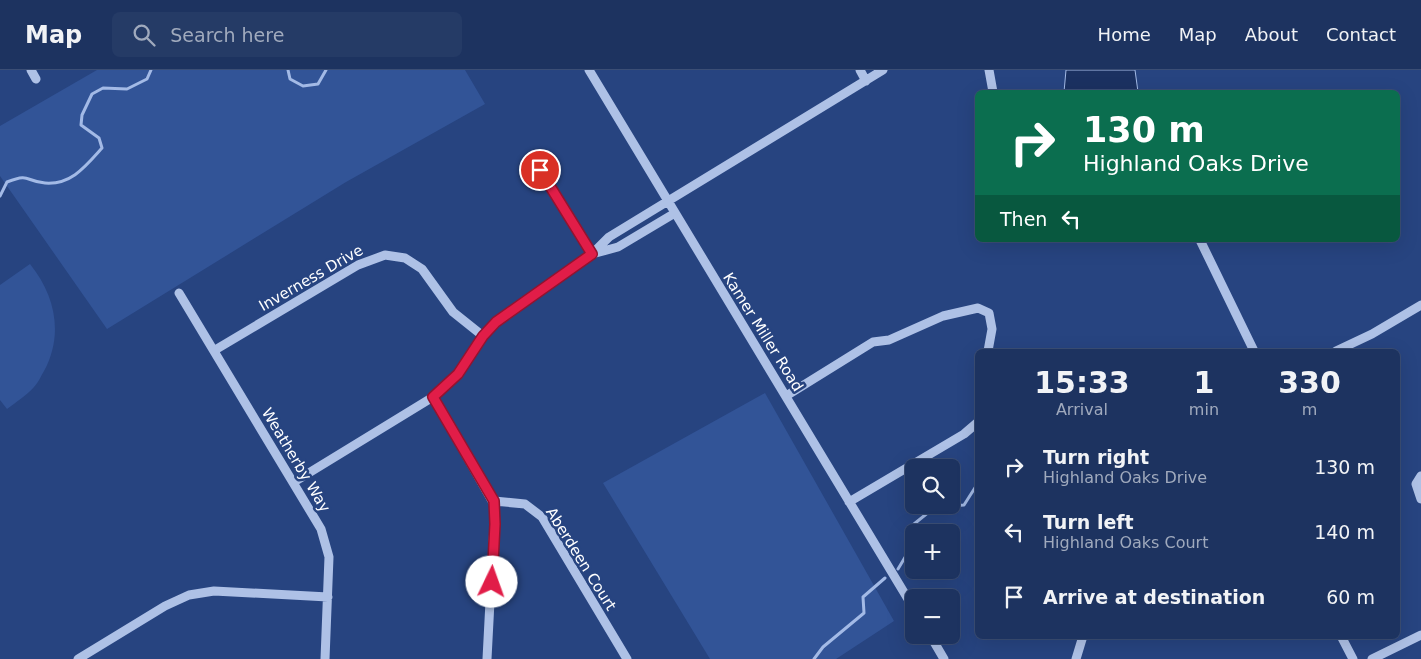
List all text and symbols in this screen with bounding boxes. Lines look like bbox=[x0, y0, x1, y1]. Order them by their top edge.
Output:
search box bbox=[112, 12, 462, 57]
text: Map bbox=[25, 21, 82, 49]
icon: search bbox=[130, 21, 158, 49]
text: Search here bbox=[170, 24, 284, 46]
text: Home bbox=[1098, 24, 1151, 45]
text: Map bbox=[1179, 24, 1217, 45]
text: About bbox=[1245, 24, 1298, 45]
text: Contact bbox=[1326, 24, 1396, 45]
icon: right bbox=[1000, 110, 1065, 175]
text: 130 m bbox=[1083, 110, 1205, 150]
pin bbox=[519, 149, 561, 191]
text: Highland Oaks Drive bbox=[1083, 151, 1309, 176]
icon: arrive bbox=[526, 156, 554, 184]
icon: left bbox=[1057, 205, 1085, 233]
text: Then bbox=[1000, 208, 1047, 230]
street label: Inverness Drive bbox=[256, 241, 366, 315]
street label: Kamer Miller Road bbox=[719, 269, 807, 395]
text: 15:33 bbox=[1034, 365, 1130, 400]
text: 1 bbox=[1193, 365, 1214, 400]
text: 330 bbox=[1278, 365, 1341, 400]
text: Arrival bbox=[1056, 400, 1108, 419]
text: min bbox=[1189, 400, 1219, 419]
text: m bbox=[1302, 400, 1317, 419]
street label: Weatherby Way bbox=[258, 405, 334, 515]
text: Turn right bbox=[1043, 446, 1149, 468]
icon: right bbox=[1000, 453, 1028, 481]
text: 130 m bbox=[1314, 456, 1375, 478]
map controls bbox=[905, 459, 960, 644]
button: search bbox=[905, 459, 960, 514]
text: Highland Oaks Drive bbox=[1043, 468, 1207, 487]
street label: Aberdeen Court bbox=[542, 504, 620, 614]
text: Turn left bbox=[1043, 511, 1134, 533]
icon: left bbox=[1000, 518, 1028, 546]
text: 140 m bbox=[1314, 521, 1375, 543]
button: + bbox=[905, 524, 960, 579]
text: Highland Oaks Court bbox=[1043, 533, 1208, 552]
position arrow bbox=[465, 555, 517, 607]
icon: arrive bbox=[1000, 583, 1028, 611]
text: Arrive at destination bbox=[1043, 586, 1265, 608]
text: 60 m bbox=[1326, 586, 1375, 608]
button: − bbox=[905, 589, 960, 644]

